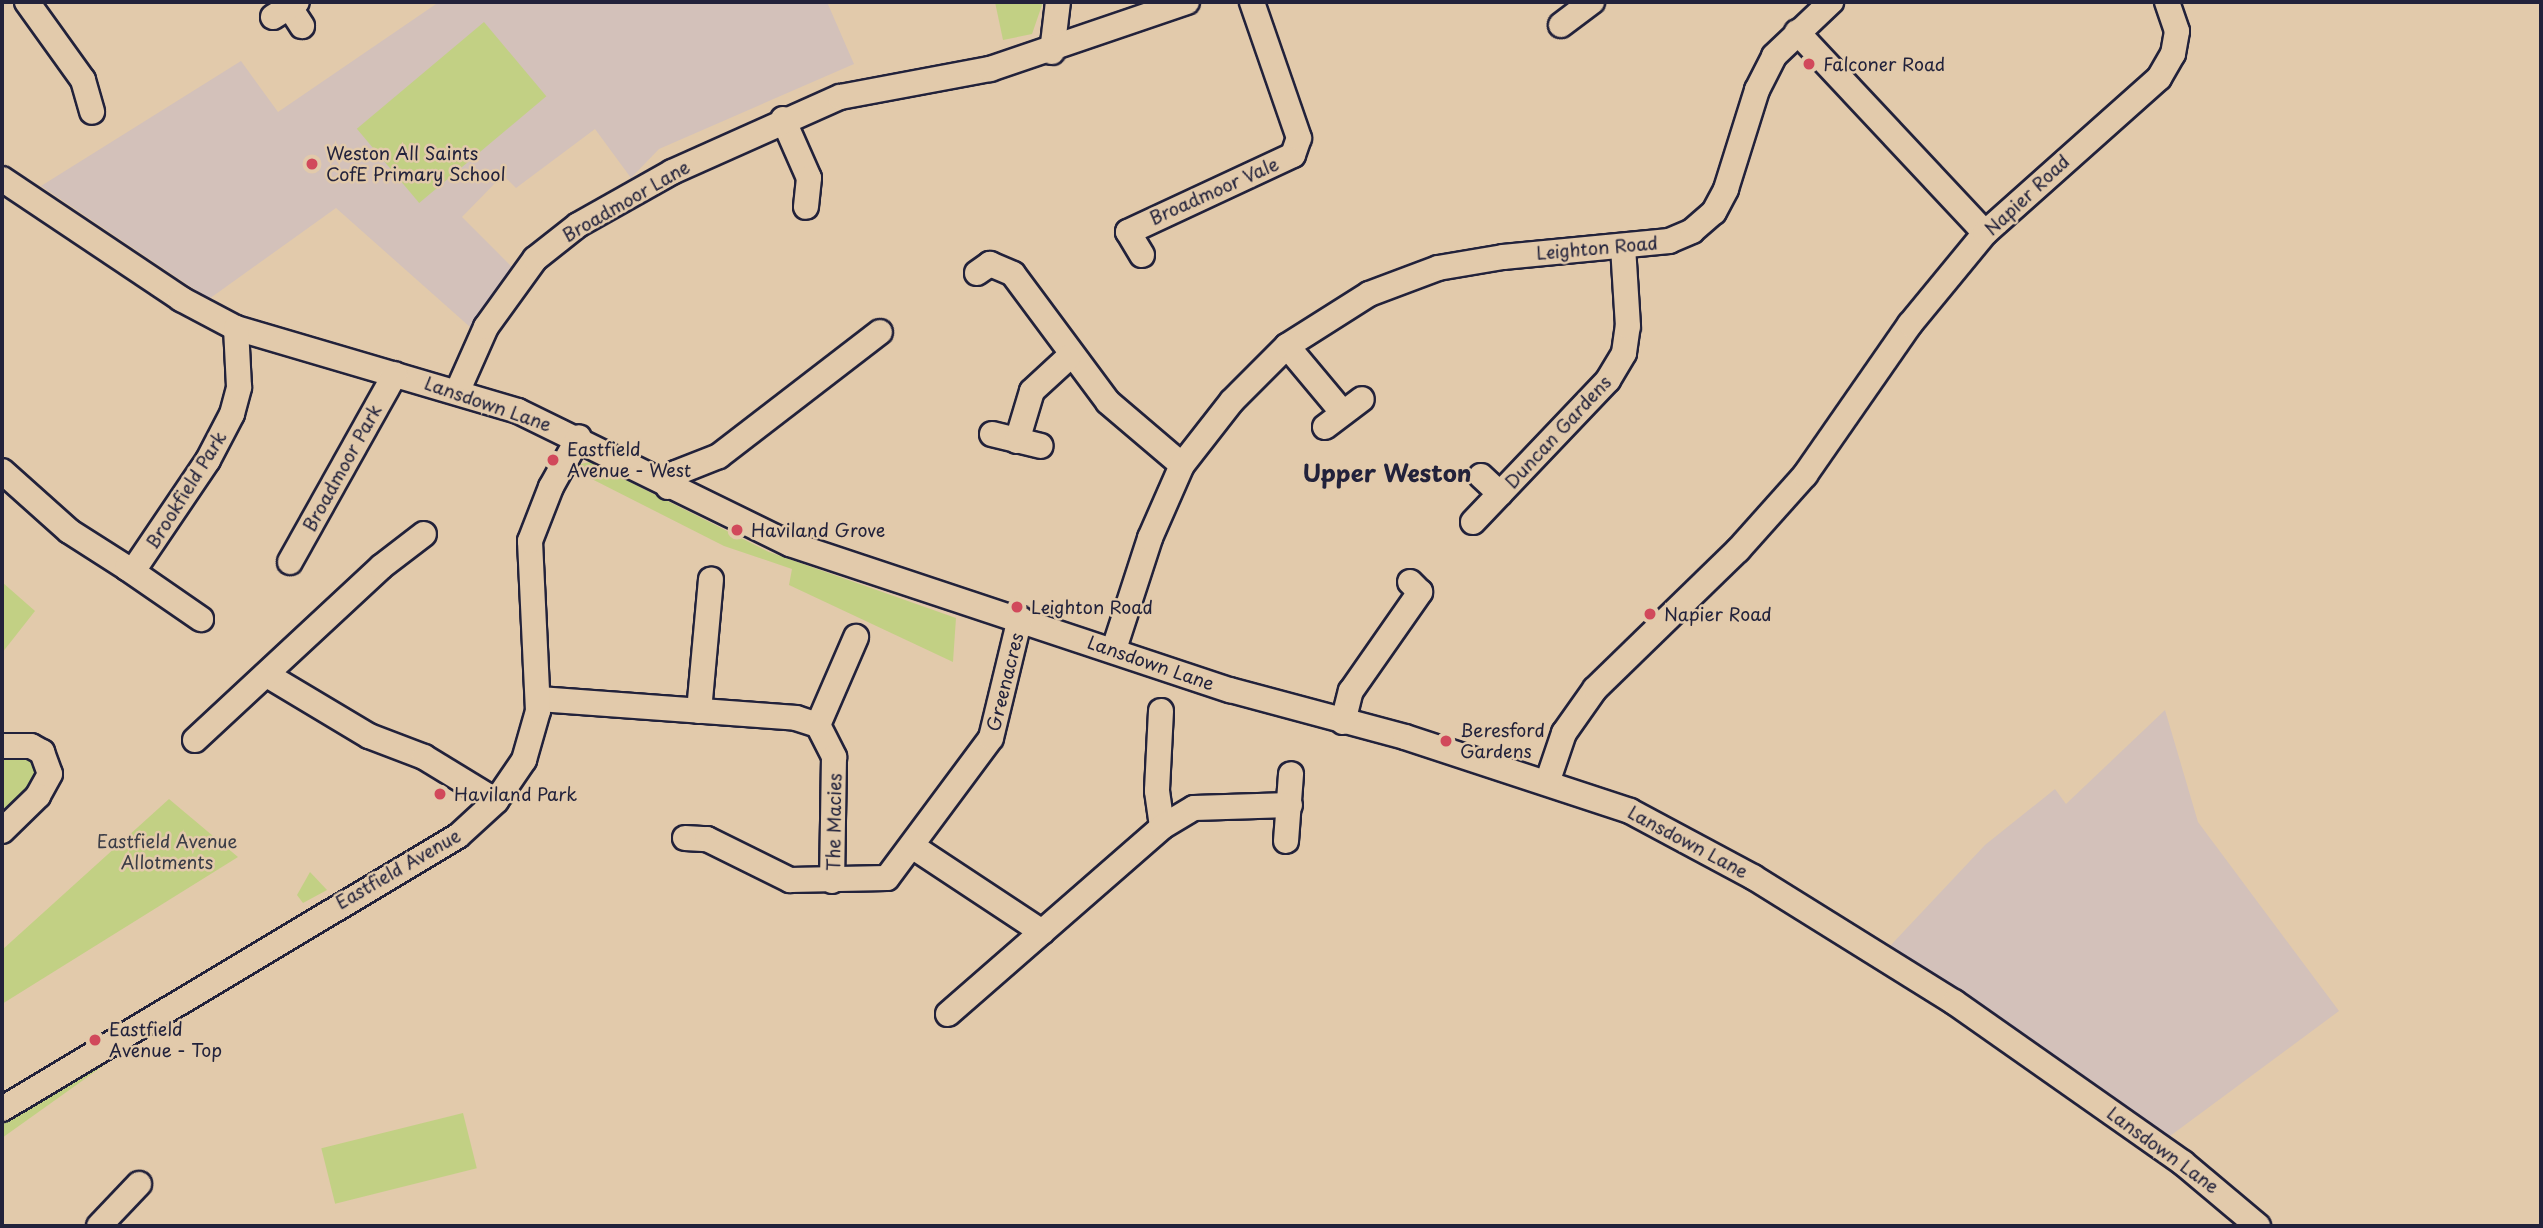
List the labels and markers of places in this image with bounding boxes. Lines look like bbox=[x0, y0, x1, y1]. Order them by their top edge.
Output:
place label: Falconer Road bbox=[1823, 53, 1946, 75]
marker: Falconer Road bbox=[1801, 56, 1817, 72]
place label: Weston All Saints CofE Primary School bbox=[326, 143, 506, 186]
marker: Weston All Saints CofE Primary School bbox=[304, 156, 320, 172]
place label: Eastfield Avenue - West bbox=[567, 439, 691, 482]
marker: Eastfield Avenue - West bbox=[545, 452, 561, 468]
place label: Haviland Grove bbox=[751, 519, 886, 541]
marker: Haviland Grove bbox=[729, 522, 745, 538]
place label: Leighton Road bbox=[1031, 596, 1153, 618]
marker: Leighton Road bbox=[1009, 599, 1025, 615]
place label: Napier Road bbox=[1664, 603, 1772, 625]
marker: Napier Road bbox=[1642, 606, 1658, 622]
place label: Beresford Gardens bbox=[1460, 720, 1545, 762]
marker: Beresford Gardens bbox=[1438, 733, 1454, 749]
place label: Haviland Park bbox=[454, 783, 577, 805]
marker: Haviland Park bbox=[432, 786, 448, 802]
place label: Eastfield Avenue - Top bbox=[109, 1019, 222, 1062]
marker: Eastfield Avenue - Top bbox=[87, 1032, 103, 1048]

